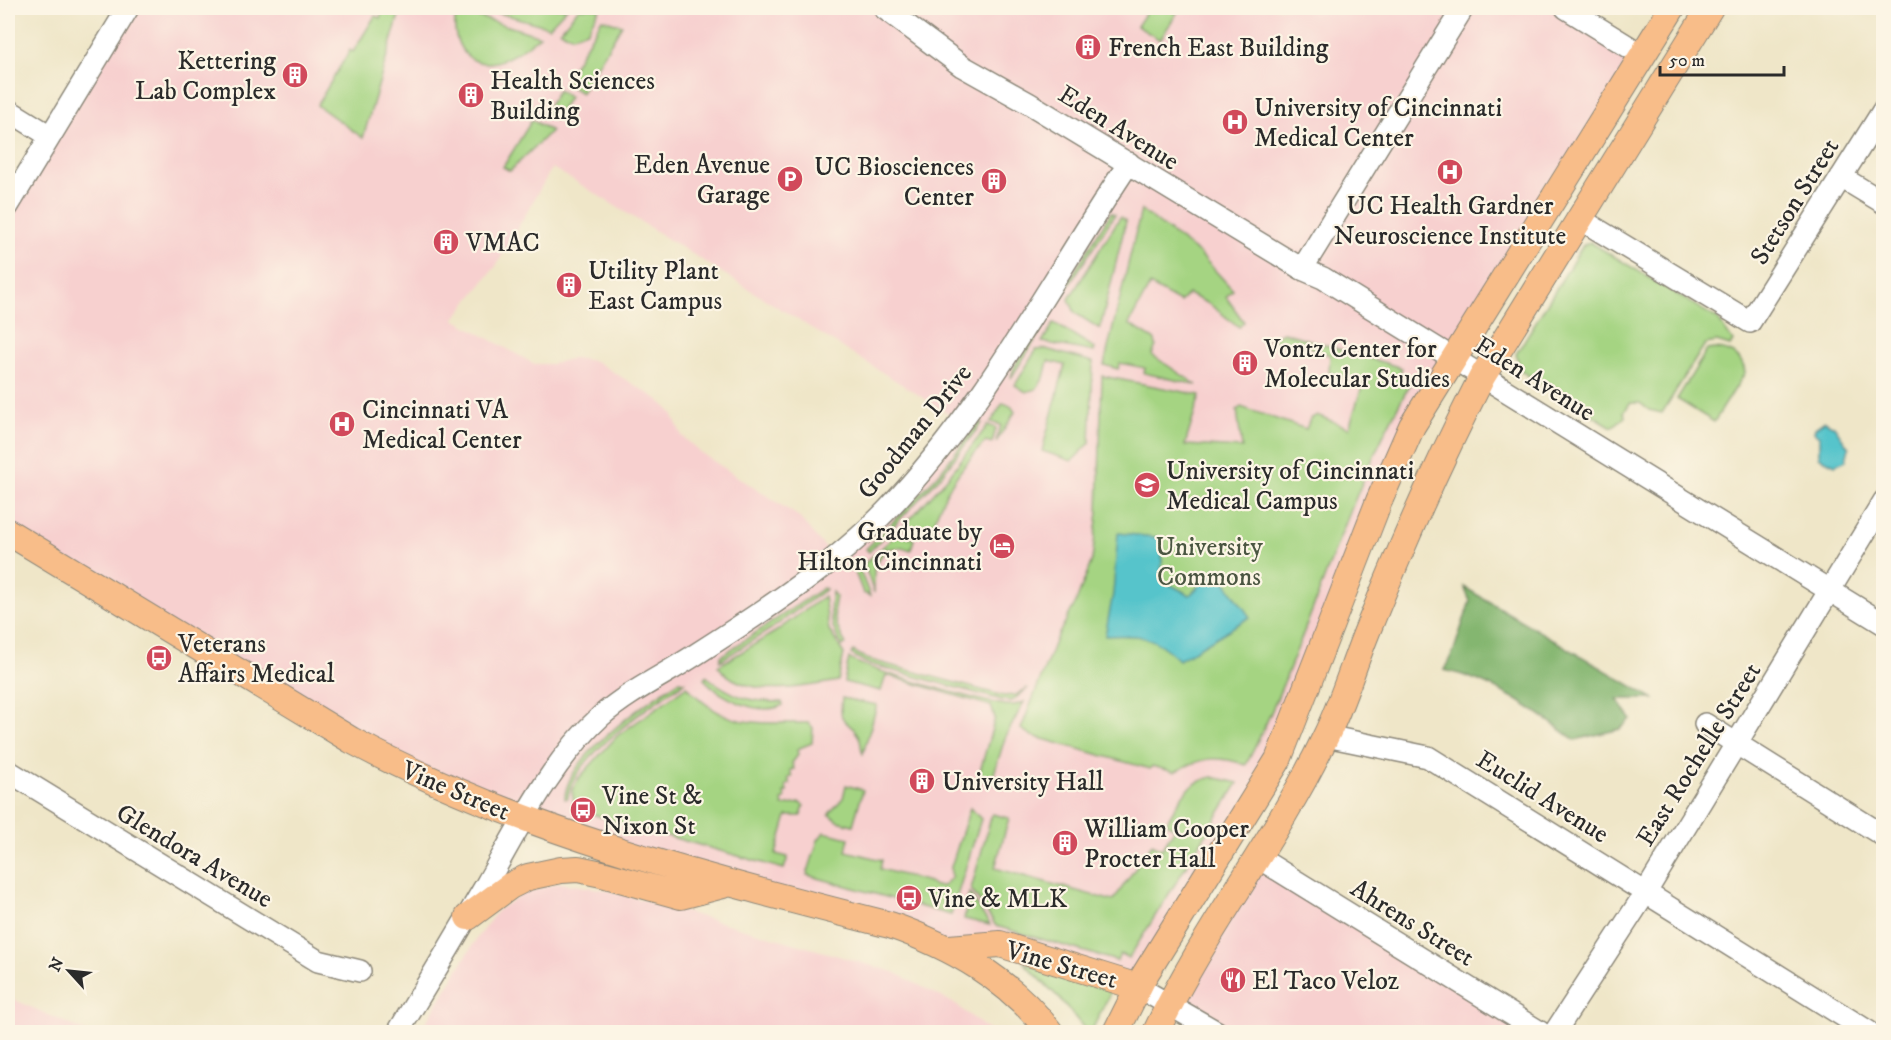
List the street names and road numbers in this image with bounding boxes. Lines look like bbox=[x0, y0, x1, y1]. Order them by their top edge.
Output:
street label: Eden Avenue bbox=[1052, 78, 1185, 178]
street label: Stetson Street bbox=[1743, 132, 1847, 271]
street label: Eden Avenue bbox=[1468, 329, 1601, 429]
street label: Goodman Drive bbox=[851, 358, 980, 506]
street label: East Rochelle Street bbox=[1629, 657, 1769, 853]
street label: Euclid Avenue bbox=[1470, 743, 1615, 851]
street label: Vine Street bbox=[395, 753, 514, 829]
street label: Glendora Avenue bbox=[110, 797, 279, 916]
street label: Ahrens Street bbox=[1344, 872, 1480, 974]
street label: Vine Street bbox=[1001, 934, 1121, 997]

